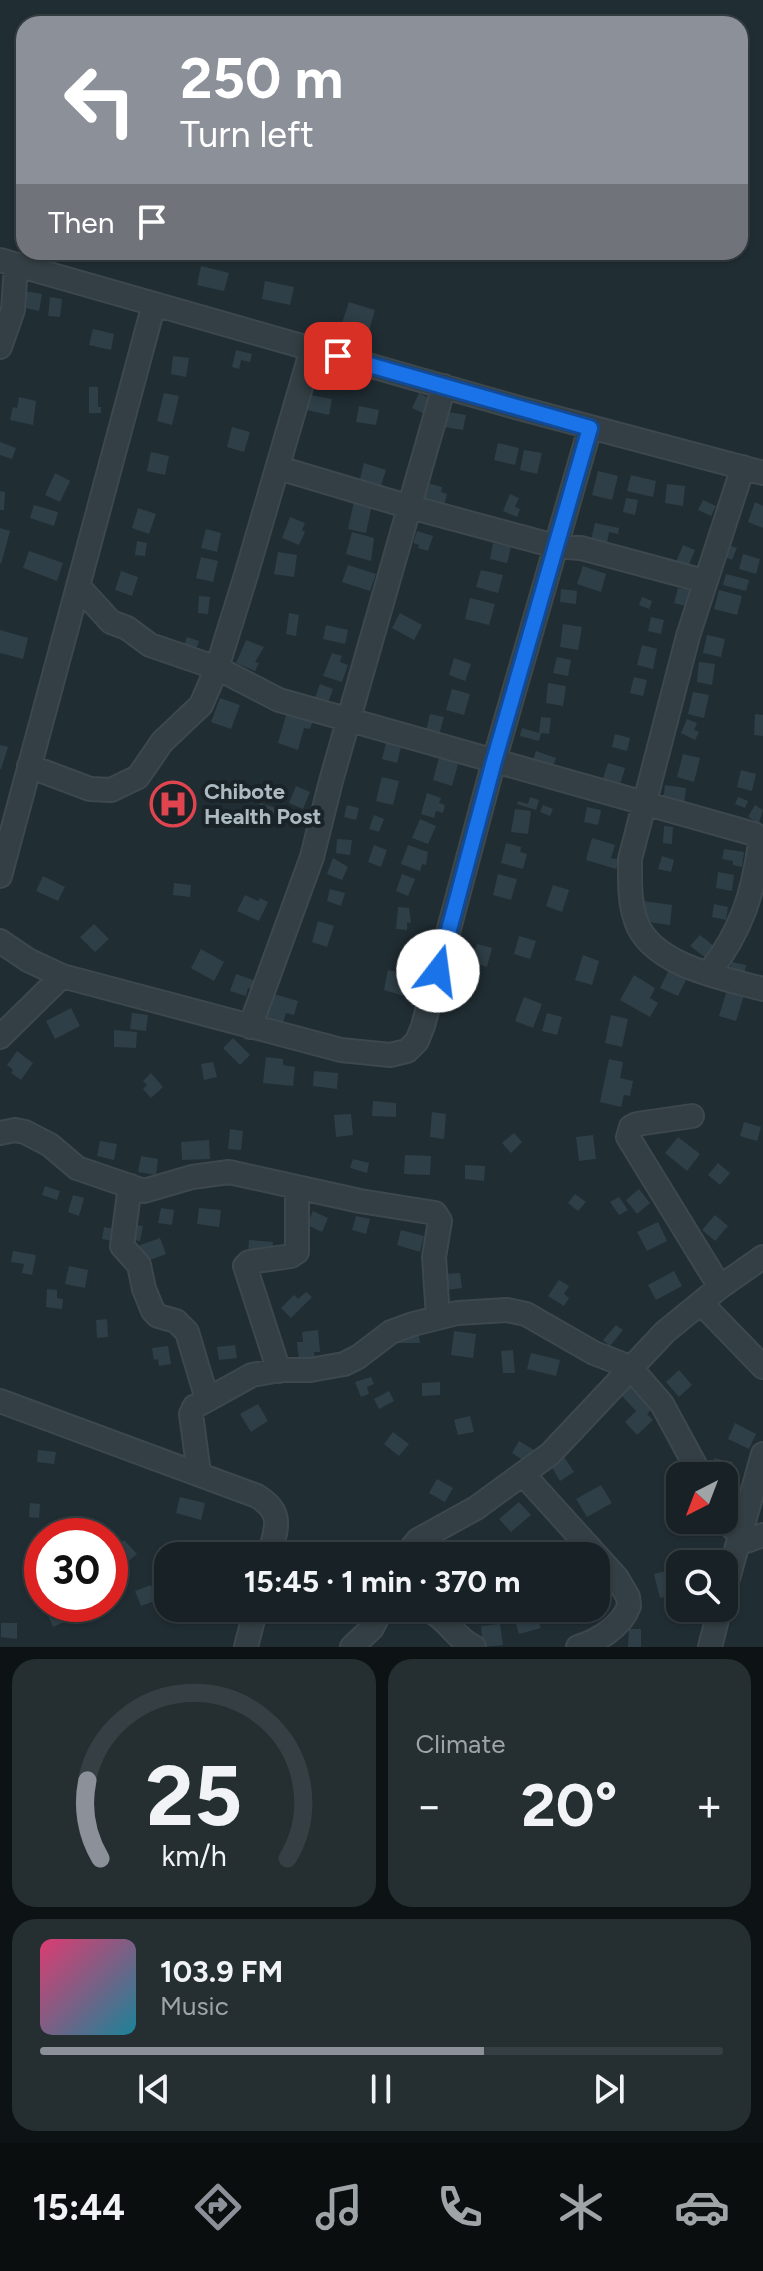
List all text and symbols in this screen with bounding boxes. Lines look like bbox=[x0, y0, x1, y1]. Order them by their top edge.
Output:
text: 250 m bbox=[180, 45, 343, 112]
icon: left bbox=[48, 48, 152, 152]
text: Turn left bbox=[180, 113, 314, 156]
icon: arrive bbox=[130, 200, 174, 244]
text: Then bbox=[48, 204, 114, 241]
pin bbox=[304, 322, 372, 390]
icon: arrive bbox=[316, 334, 360, 378]
place label: Chibote Health Post bbox=[204, 778, 322, 830]
hospital icon: Chibote Health Post bbox=[149, 780, 197, 828]
position arrow bbox=[396, 929, 480, 1013]
north arrow bbox=[666, 1462, 738, 1534]
map controls bbox=[666, 1462, 738, 1622]
speed limit sign: 30 bbox=[24, 1518, 128, 1622]
button: search bbox=[666, 1550, 738, 1622]
text: 15:45 · 1 min · 370 m bbox=[244, 1563, 520, 1600]
text: Climate bbox=[416, 1728, 505, 1760]
text: 25 bbox=[146, 1746, 242, 1846]
text: 20° bbox=[521, 1769, 617, 1841]
text: − bbox=[416, 1779, 443, 1832]
text: + bbox=[696, 1779, 723, 1832]
text: km/h bbox=[161, 1839, 226, 1873]
text: 103.9 FM bbox=[160, 1953, 283, 1990]
text: Music bbox=[160, 1990, 229, 2022]
icon: previous bbox=[132, 2067, 176, 2111]
icon: pause bbox=[359, 2067, 403, 2111]
icon: next bbox=[587, 2067, 631, 2111]
icon: directions bbox=[190, 2179, 246, 2235]
icon: music bbox=[311, 2179, 367, 2235]
icon: phone bbox=[432, 2179, 488, 2235]
icon: climate bbox=[553, 2179, 609, 2235]
icon: car bbox=[674, 2179, 730, 2235]
text: 15:44 bbox=[33, 2186, 125, 2229]

